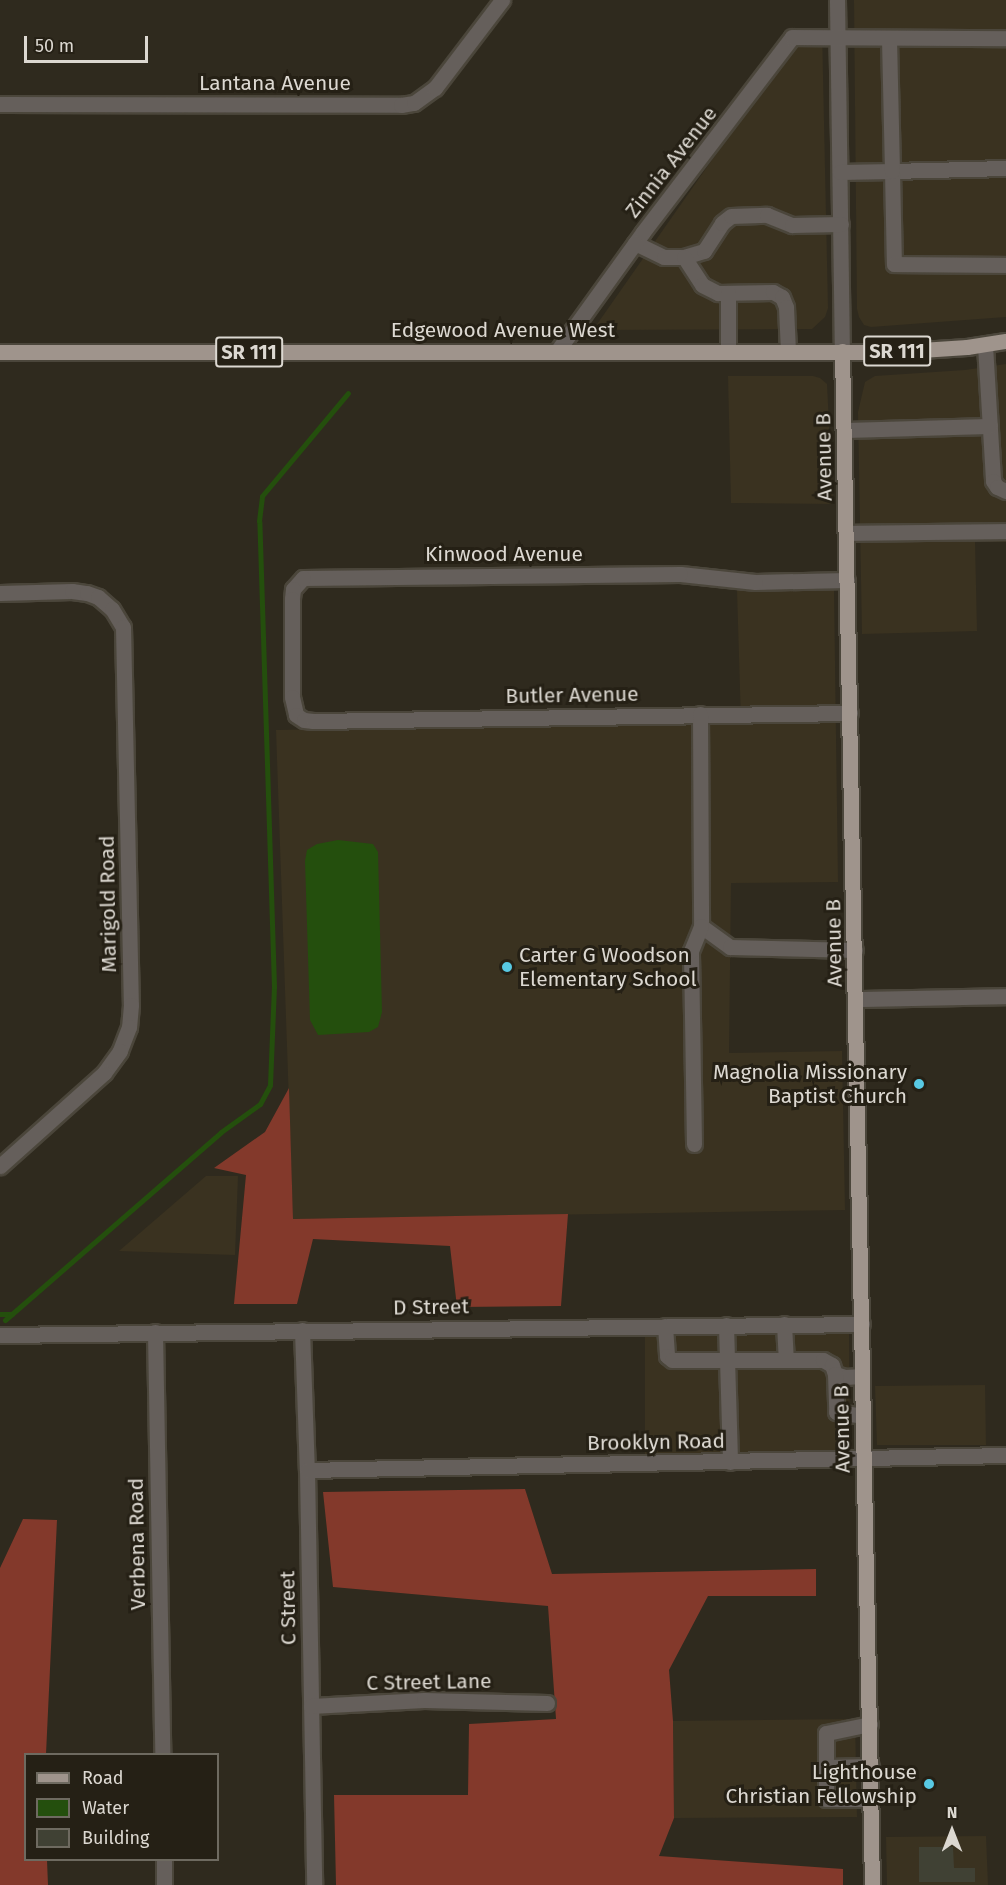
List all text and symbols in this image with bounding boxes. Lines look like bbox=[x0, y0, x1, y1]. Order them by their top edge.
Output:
scale bar bbox=[27, 24, 152, 62]
text: 50 m bbox=[35, 35, 74, 57]
street label: Lantana Avenue bbox=[199, 70, 351, 96]
street label: Zinnia Avenue bbox=[620, 101, 722, 223]
street label: Edgewood Avenue West bbox=[391, 317, 615, 343]
road number: SR 111 bbox=[862, 334, 932, 368]
road number: SR 111 bbox=[214, 335, 284, 369]
street label: Avenue B bbox=[811, 413, 837, 501]
street label: Kinwood Avenue bbox=[425, 541, 583, 567]
street label: Butler Avenue bbox=[505, 681, 639, 709]
street label: Marigold Road bbox=[94, 835, 122, 973]
street label: Avenue B bbox=[821, 899, 847, 987]
place label: Carter G Woodson Elementary School bbox=[519, 942, 697, 992]
marker: Carter G Woodson Elementary School bbox=[500, 960, 514, 974]
place label: Magnolia Missionary Baptist Church bbox=[713, 1059, 907, 1109]
marker: Magnolia Missionary Baptist Church bbox=[912, 1077, 926, 1091]
street label: D Street bbox=[393, 1294, 469, 1320]
street label: Avenue B bbox=[829, 1385, 855, 1473]
street label: Brooklyn Road bbox=[587, 1428, 725, 1456]
street label: Verbena Road bbox=[123, 1478, 151, 1610]
street label: C Street bbox=[275, 1571, 301, 1645]
street label: C Street Lane bbox=[366, 1668, 492, 1696]
legend bbox=[24, 1753, 219, 1861]
place label: Lighthouse Christian Fellowship bbox=[725, 1759, 917, 1809]
text: Road bbox=[82, 1767, 124, 1789]
marker: Lighthouse Christian Fellowship bbox=[922, 1777, 936, 1791]
text: Water bbox=[82, 1797, 129, 1819]
north arrow bbox=[922, 1801, 982, 1861]
text: N bbox=[947, 1803, 957, 1822]
text: Building bbox=[82, 1827, 149, 1849]

